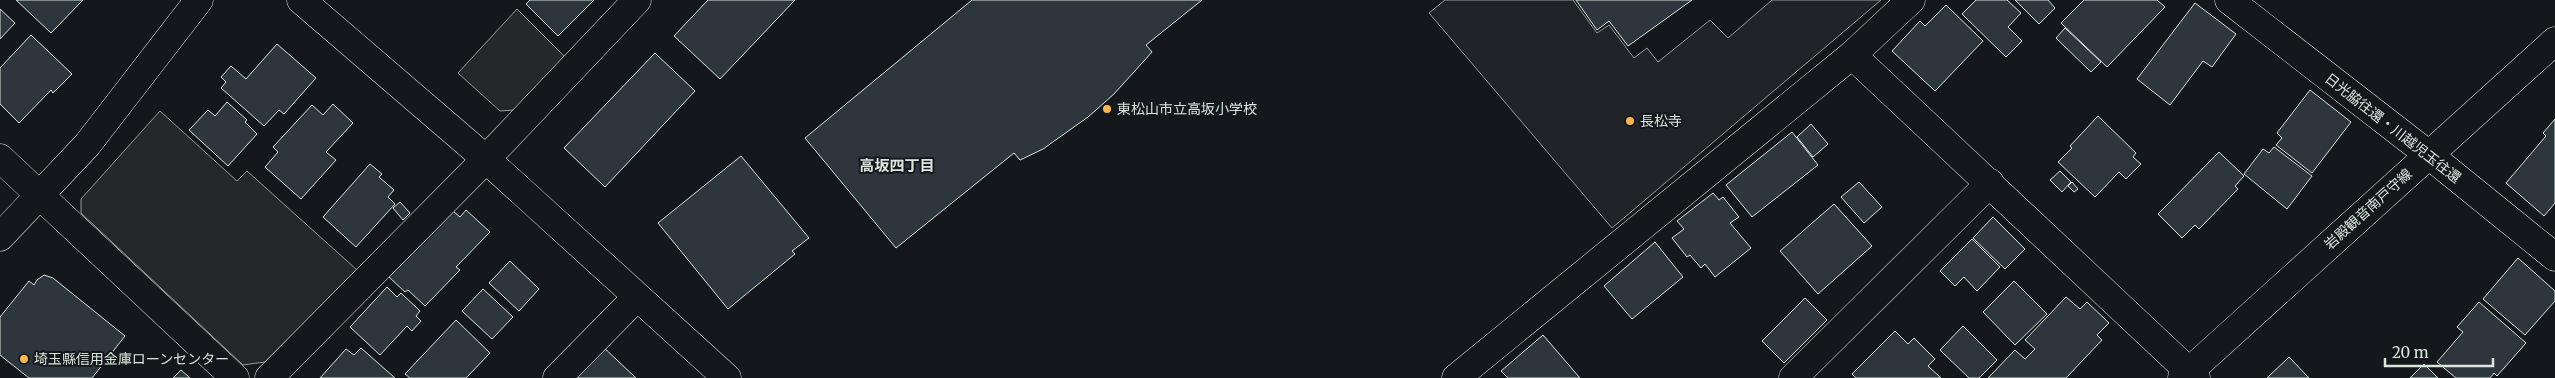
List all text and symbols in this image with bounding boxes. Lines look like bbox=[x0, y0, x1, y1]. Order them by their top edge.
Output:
street label: 日光脇往還・川越児玉往還 bbox=[2321, 69, 2465, 187]
place label: 東松山市立高坂小学校 bbox=[1117, 100, 1257, 118]
marker: 東松山市立高坂小学校 bbox=[1101, 103, 1113, 115]
place label: 長松寺 bbox=[1640, 112, 1682, 130]
marker: 長松寺 bbox=[1624, 115, 1636, 127]
district label: 高坂四丁目 bbox=[859, 156, 935, 175]
street label: 岩殿観音南戸守線 bbox=[2320, 165, 2416, 253]
scale bar bbox=[2385, 336, 2492, 368]
text: 20 m bbox=[2392, 343, 2429, 362]
place label: 埼玉縣信用金庫ローンセンター bbox=[34, 350, 229, 368]
marker: 埼玉縣信用金庫ローンセンター bbox=[18, 353, 30, 365]

